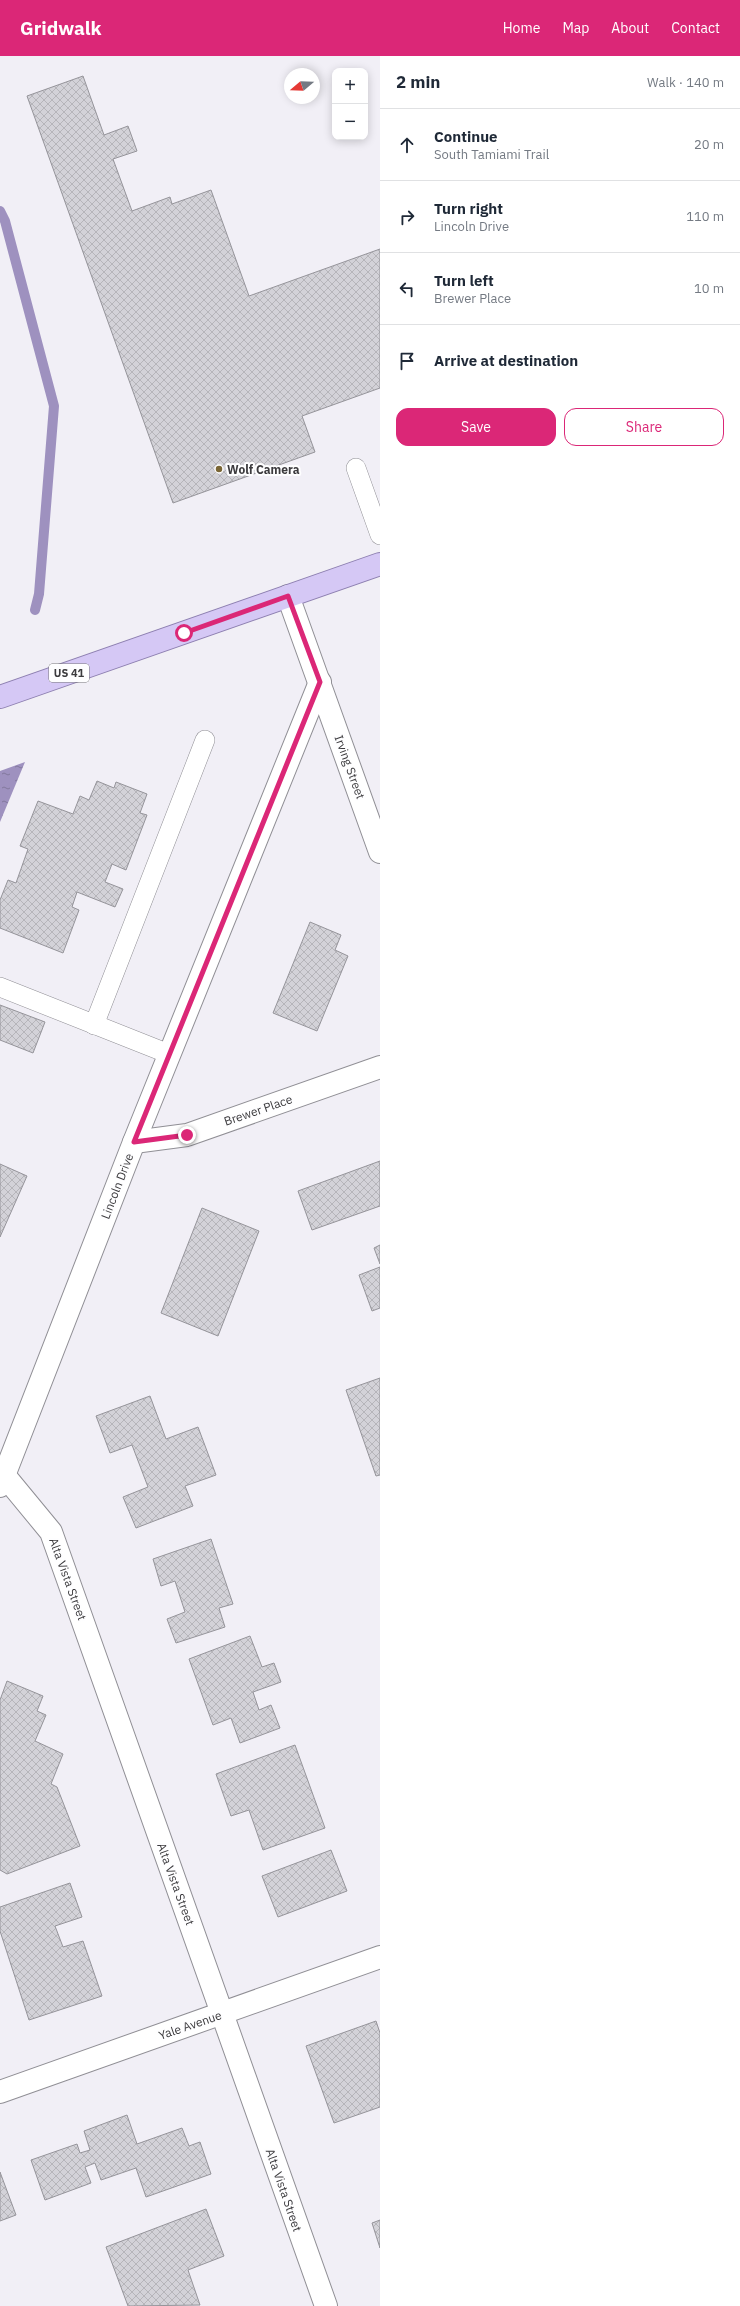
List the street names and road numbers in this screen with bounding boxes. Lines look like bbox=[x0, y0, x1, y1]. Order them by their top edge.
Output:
road number: US 41 bbox=[49, 664, 89, 682]
street label: Irving Street bbox=[331, 733, 369, 801]
street label: Brewer Place bbox=[222, 1091, 294, 1129]
street label: Lincoln Drive bbox=[98, 1151, 137, 1221]
street label: Alta Vista Street bbox=[46, 1536, 90, 1622]
street label: Alta Vista Street bbox=[154, 1841, 198, 1927]
street label: Yale Avenue bbox=[157, 2007, 224, 2043]
street label: Alta Vista Street bbox=[263, 2147, 305, 2233]

